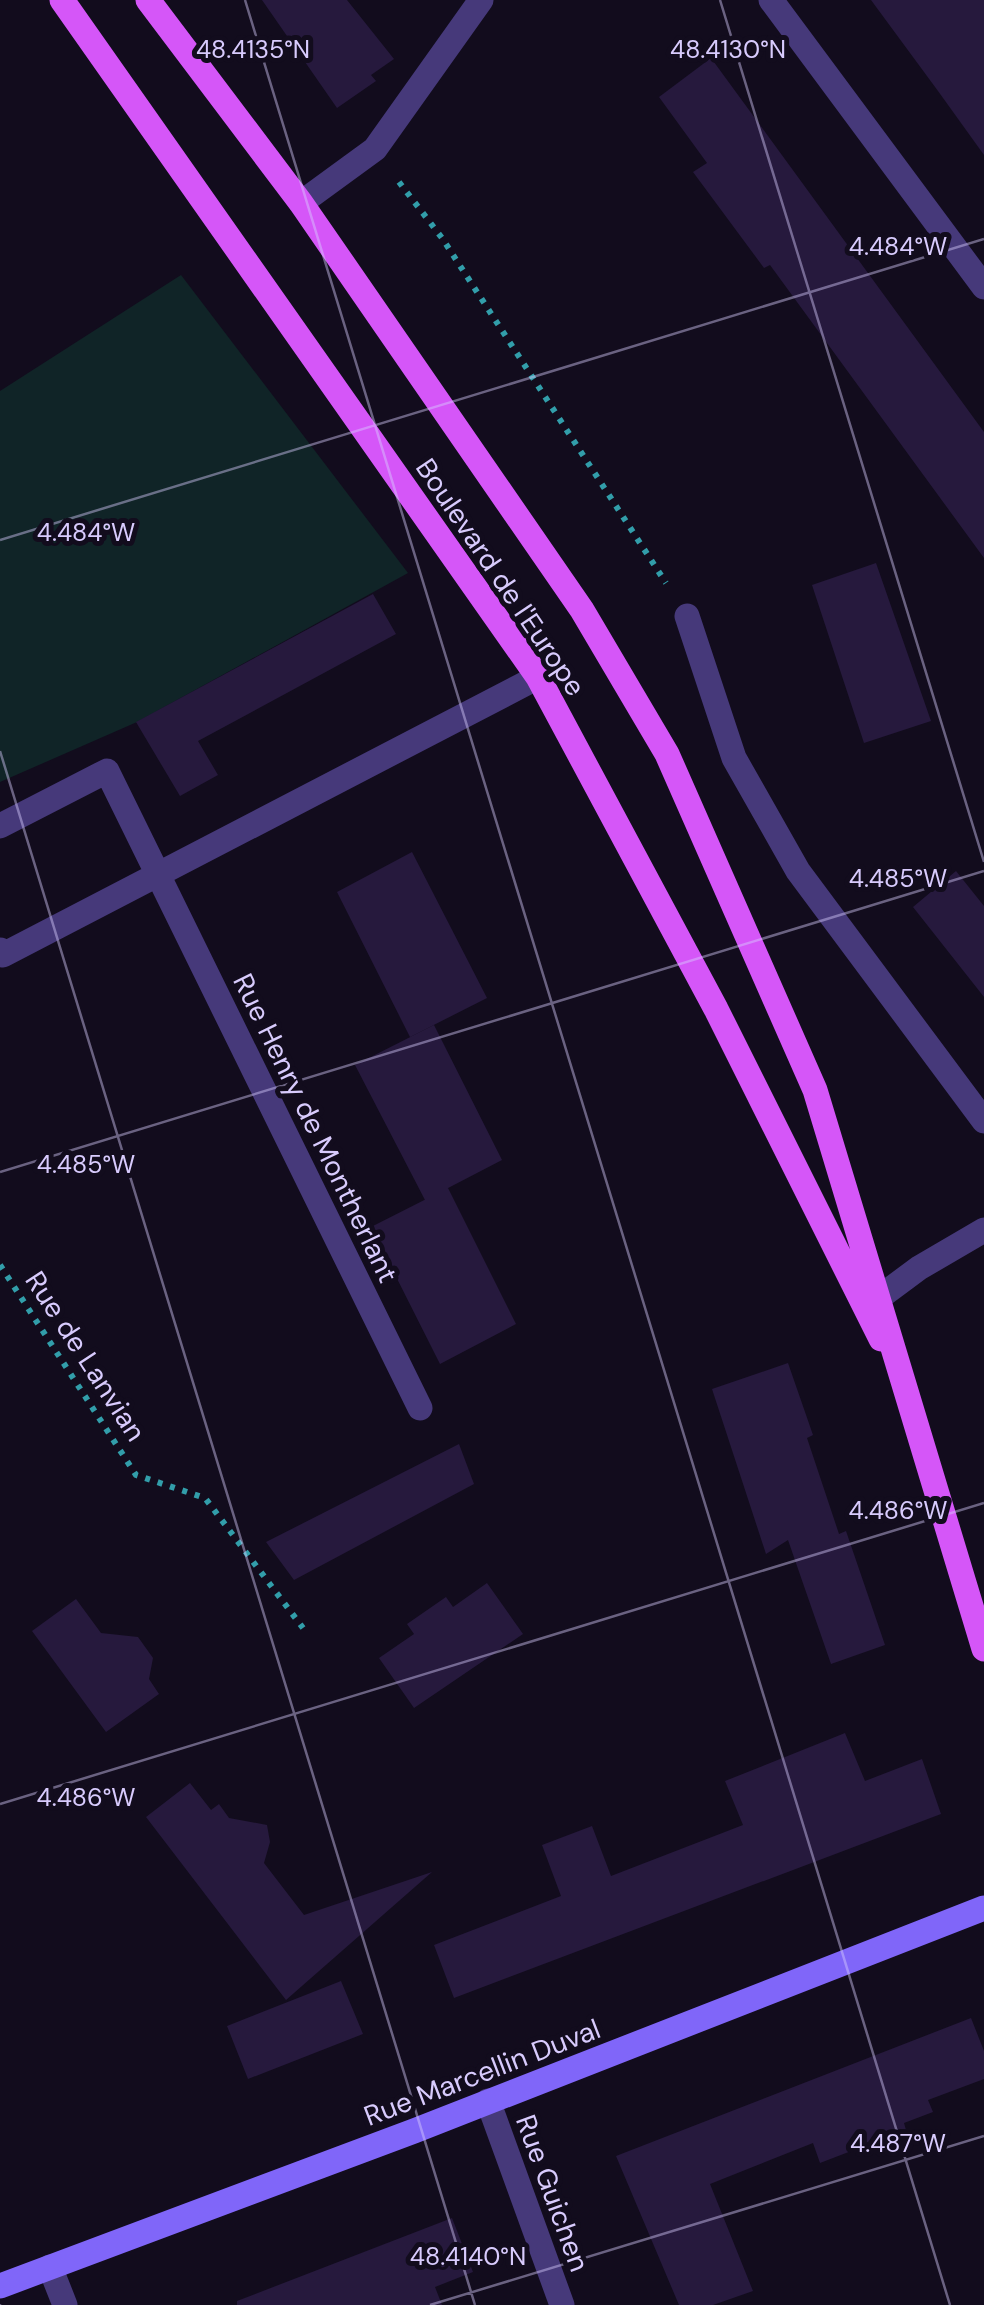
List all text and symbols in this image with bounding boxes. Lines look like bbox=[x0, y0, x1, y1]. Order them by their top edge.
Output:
text: 48.4135°N bbox=[196, 33, 310, 66]
text: 48.4130°N bbox=[670, 33, 786, 66]
text: 4.484°W bbox=[849, 230, 947, 263]
street label: Boulevard de l'Europe bbox=[407, 451, 594, 703]
text: 4.484°W bbox=[37, 516, 135, 549]
text: 4.485°W bbox=[849, 862, 947, 895]
street label: Rue Henry de Montherlant bbox=[225, 968, 407, 1289]
text: 4.485°W bbox=[37, 1148, 135, 1181]
street label: Rue de Lanvian bbox=[17, 1264, 154, 1448]
text: 4.486°W bbox=[849, 1494, 947, 1527]
text: 4.486°W bbox=[37, 1781, 135, 1814]
street label: Rue Marcellin Duval bbox=[359, 2010, 606, 2135]
street label: Rue Guichen bbox=[507, 2110, 598, 2277]
text: 4.487°W bbox=[850, 2127, 946, 2160]
text: 48.4140°N bbox=[410, 2240, 526, 2273]

